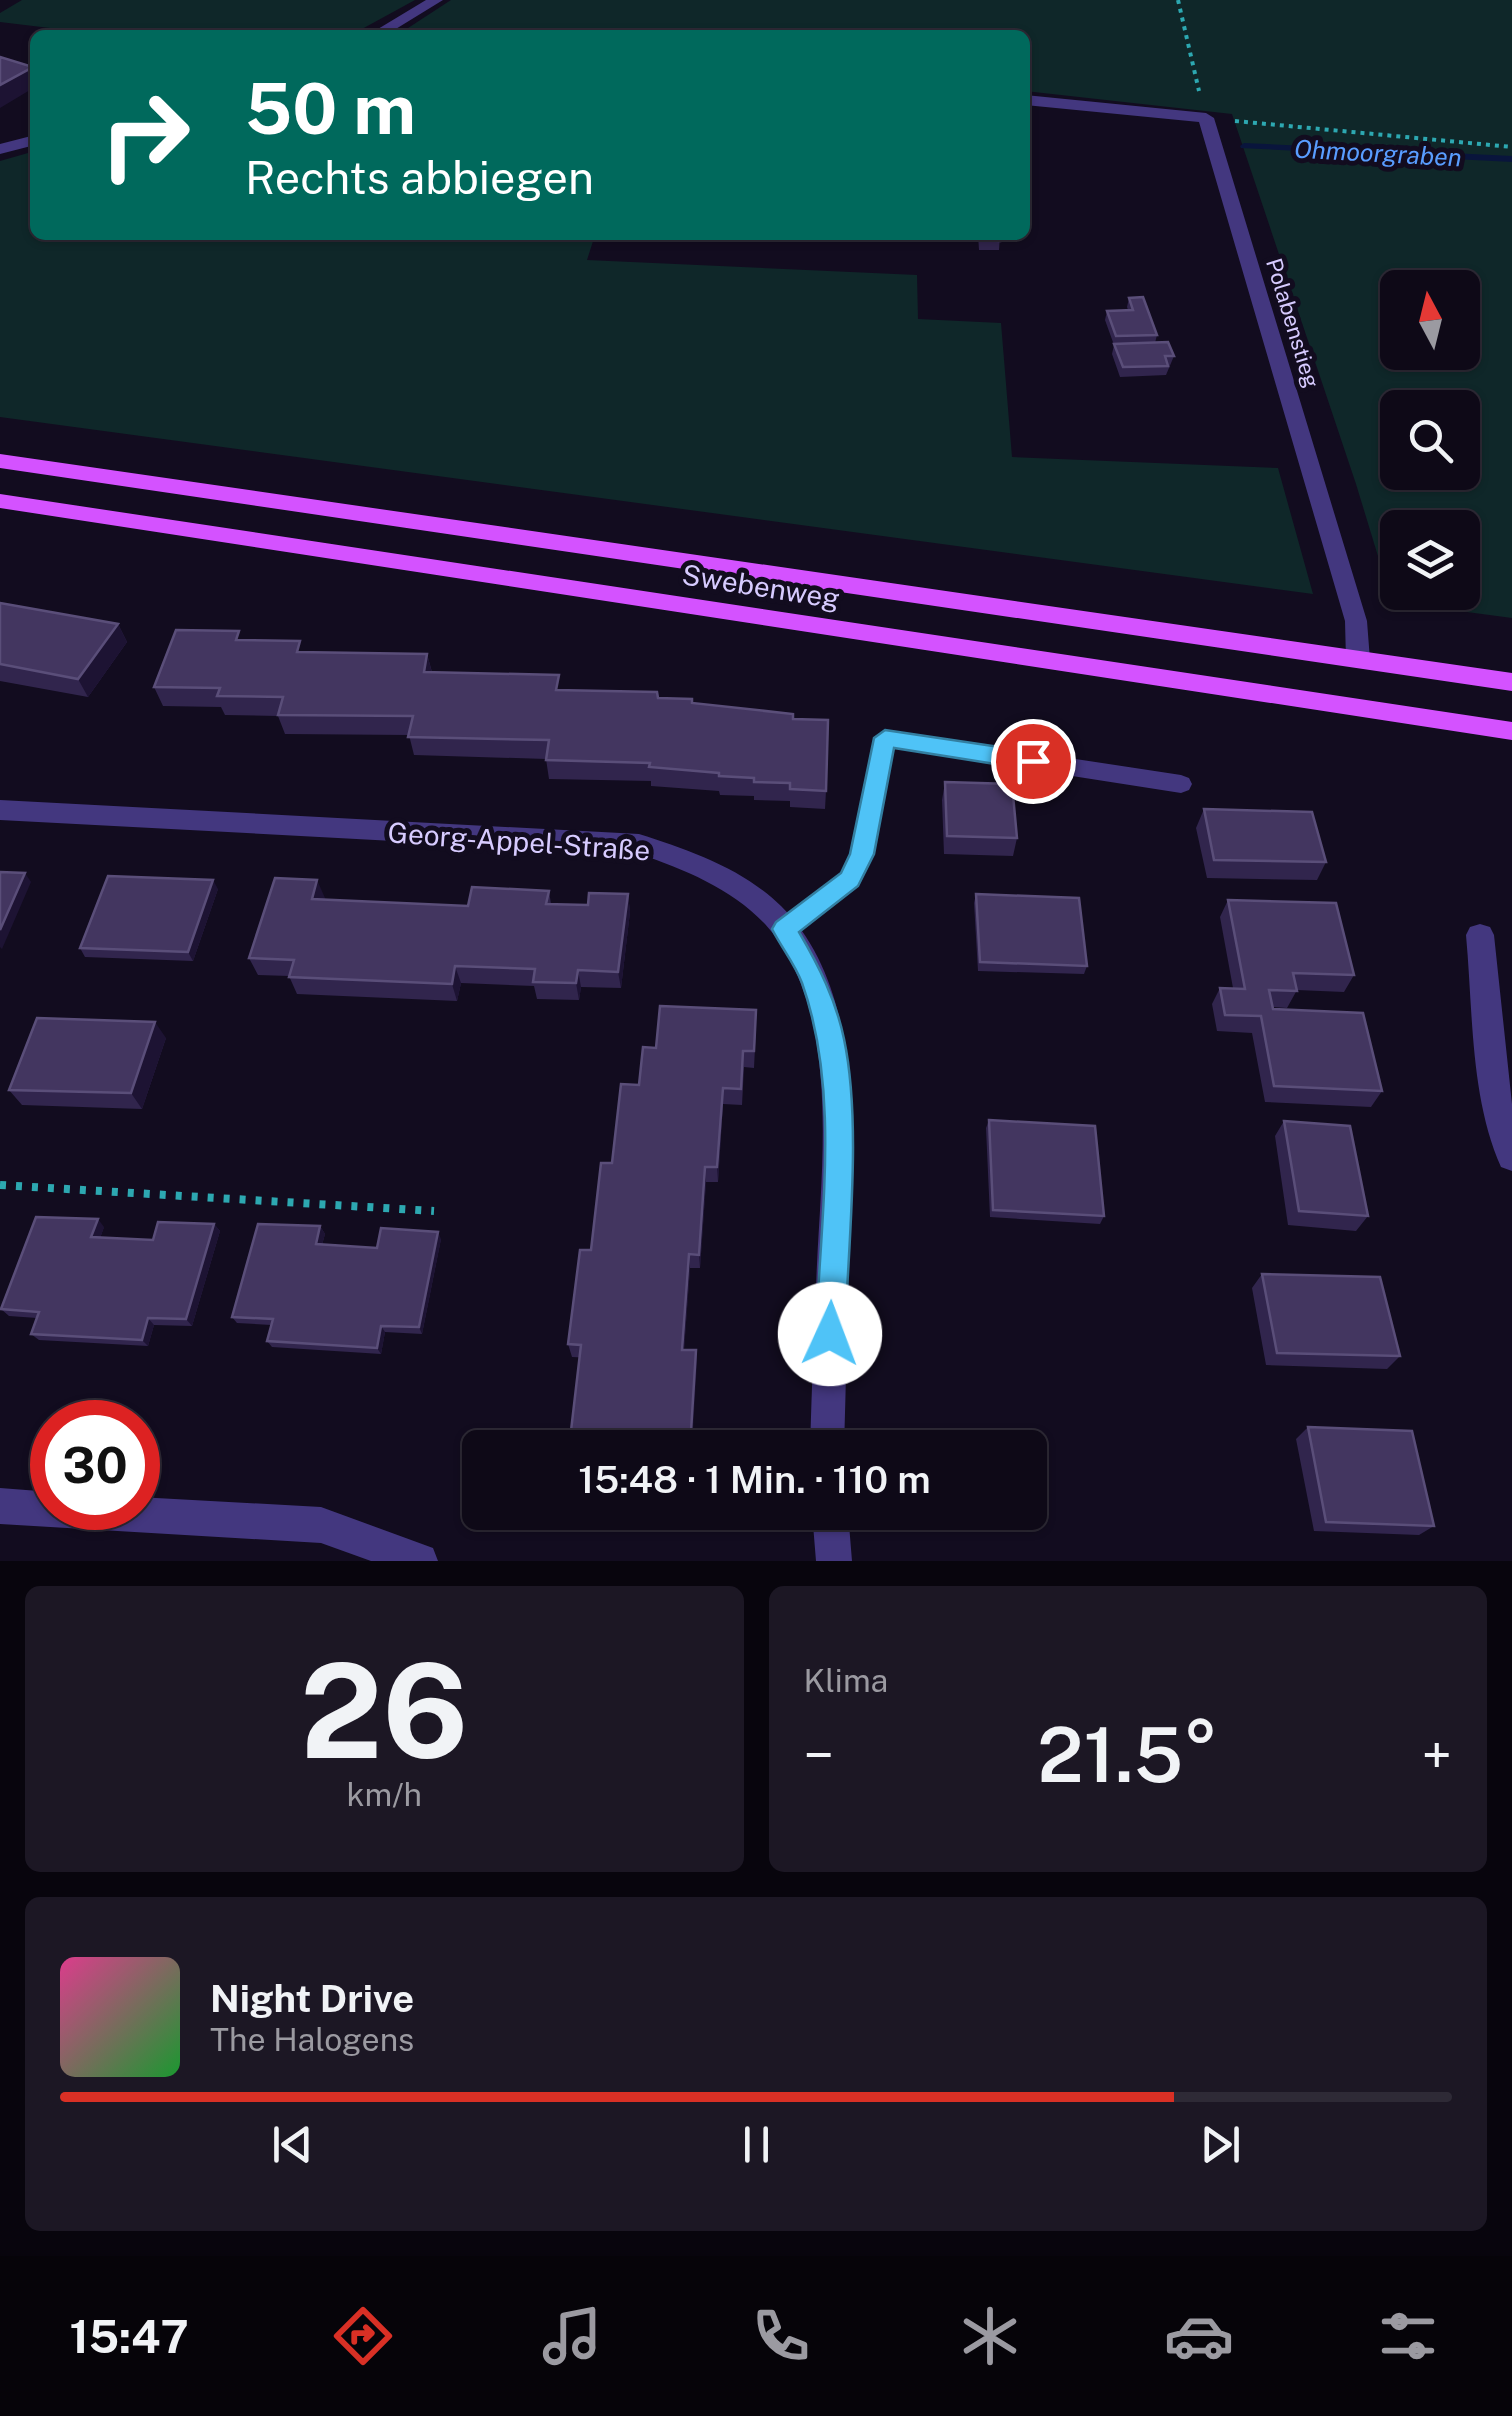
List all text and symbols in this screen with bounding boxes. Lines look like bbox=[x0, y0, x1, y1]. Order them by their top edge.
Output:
text: 50 m bbox=[245, 67, 416, 150]
icon: right bbox=[80, 70, 210, 200]
water label: Ohmoorgraben bbox=[1294, 134, 1462, 172]
text: Rechts abbiegen bbox=[245, 151, 594, 204]
street label: Polabenstieg bbox=[1261, 255, 1325, 391]
north arrow bbox=[1380, 270, 1480, 370]
map controls bbox=[1380, 270, 1480, 610]
button: search bbox=[1380, 390, 1480, 490]
button: layers bbox=[1380, 510, 1480, 610]
street label: Swebenweg bbox=[680, 557, 842, 615]
pin bbox=[991, 719, 1076, 804]
icon: arrive bbox=[1006, 734, 1061, 789]
street label: Georg-Appel-Straße bbox=[387, 815, 651, 867]
position arrow bbox=[778, 1282, 882, 1386]
speed limit sign: 30 bbox=[30, 1400, 160, 1530]
text: 15:48 · 1 Min. · 110 m bbox=[578, 1457, 931, 1502]
text: 26 bbox=[300, 1635, 468, 1787]
text: Klima bbox=[804, 1662, 888, 1699]
text: 21.5° bbox=[1037, 1711, 1218, 1799]
text: − bbox=[804, 1723, 834, 1787]
text: + bbox=[1421, 1723, 1452, 1787]
text: km/h bbox=[347, 1776, 422, 1813]
text: Night Drive bbox=[210, 1976, 414, 2021]
text: The Halogens bbox=[210, 2021, 414, 2058]
icon: previous bbox=[265, 2117, 320, 2172]
icon: pause bbox=[729, 2117, 784, 2172]
icon: next bbox=[1193, 2117, 1248, 2172]
icon: directions bbox=[328, 2301, 398, 2371]
icon: music bbox=[537, 2301, 607, 2371]
icon: phone bbox=[746, 2301, 816, 2371]
icon: climate bbox=[955, 2301, 1025, 2371]
icon: car bbox=[1164, 2301, 1234, 2371]
icon: filters bbox=[1373, 2301, 1443, 2371]
text: 15:47 bbox=[69, 2310, 189, 2363]

